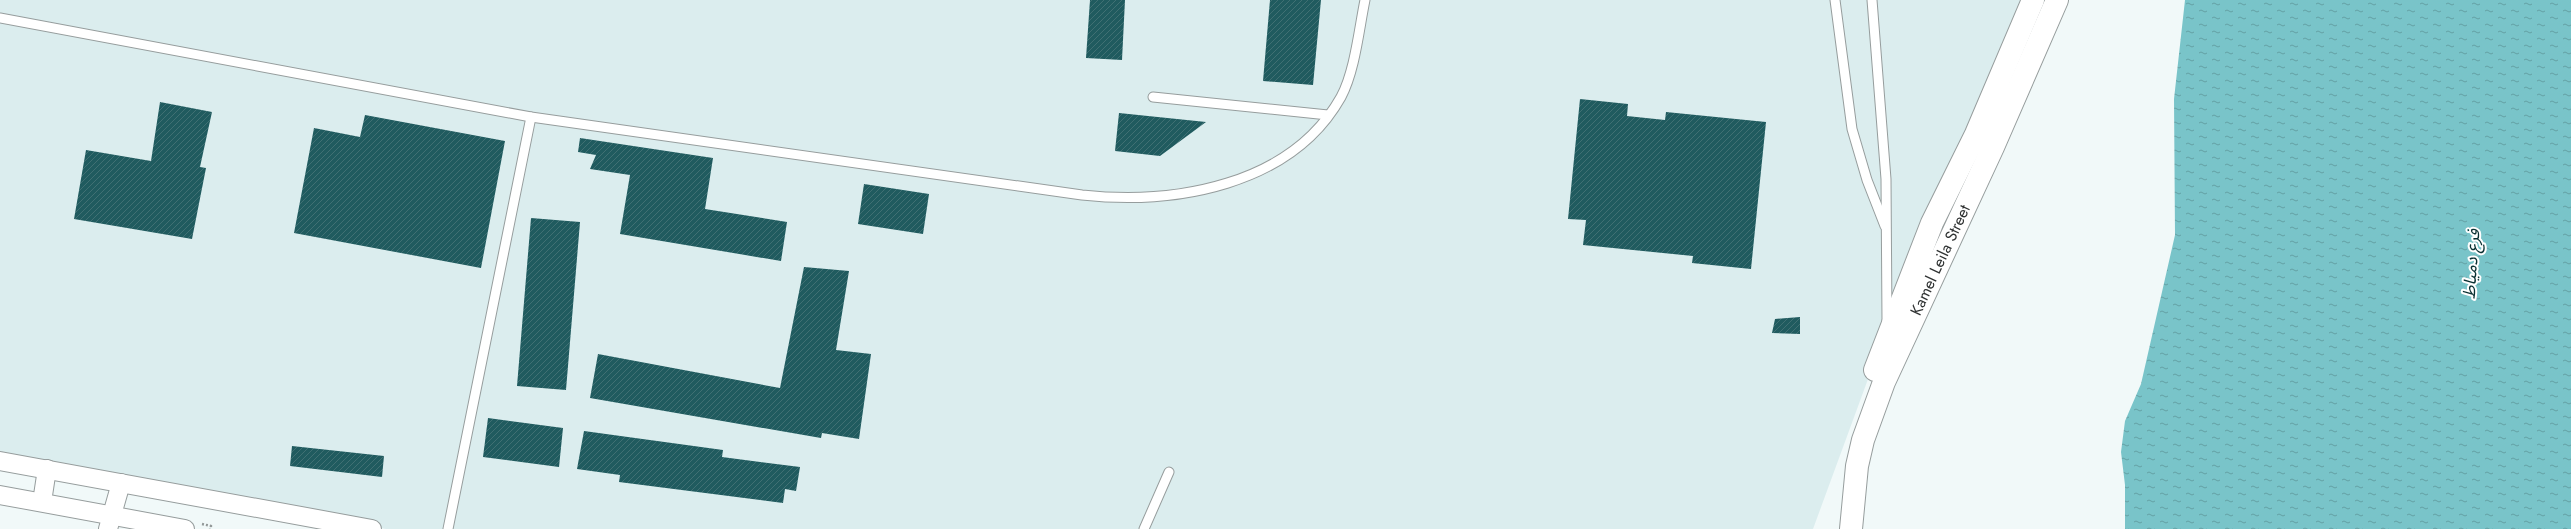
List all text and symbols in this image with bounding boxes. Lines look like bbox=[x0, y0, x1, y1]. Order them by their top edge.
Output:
street label: Kamel Leila Street bbox=[1904, 201, 1976, 319]
water label: فرع دمياط bbox=[2457, 227, 2486, 300]

